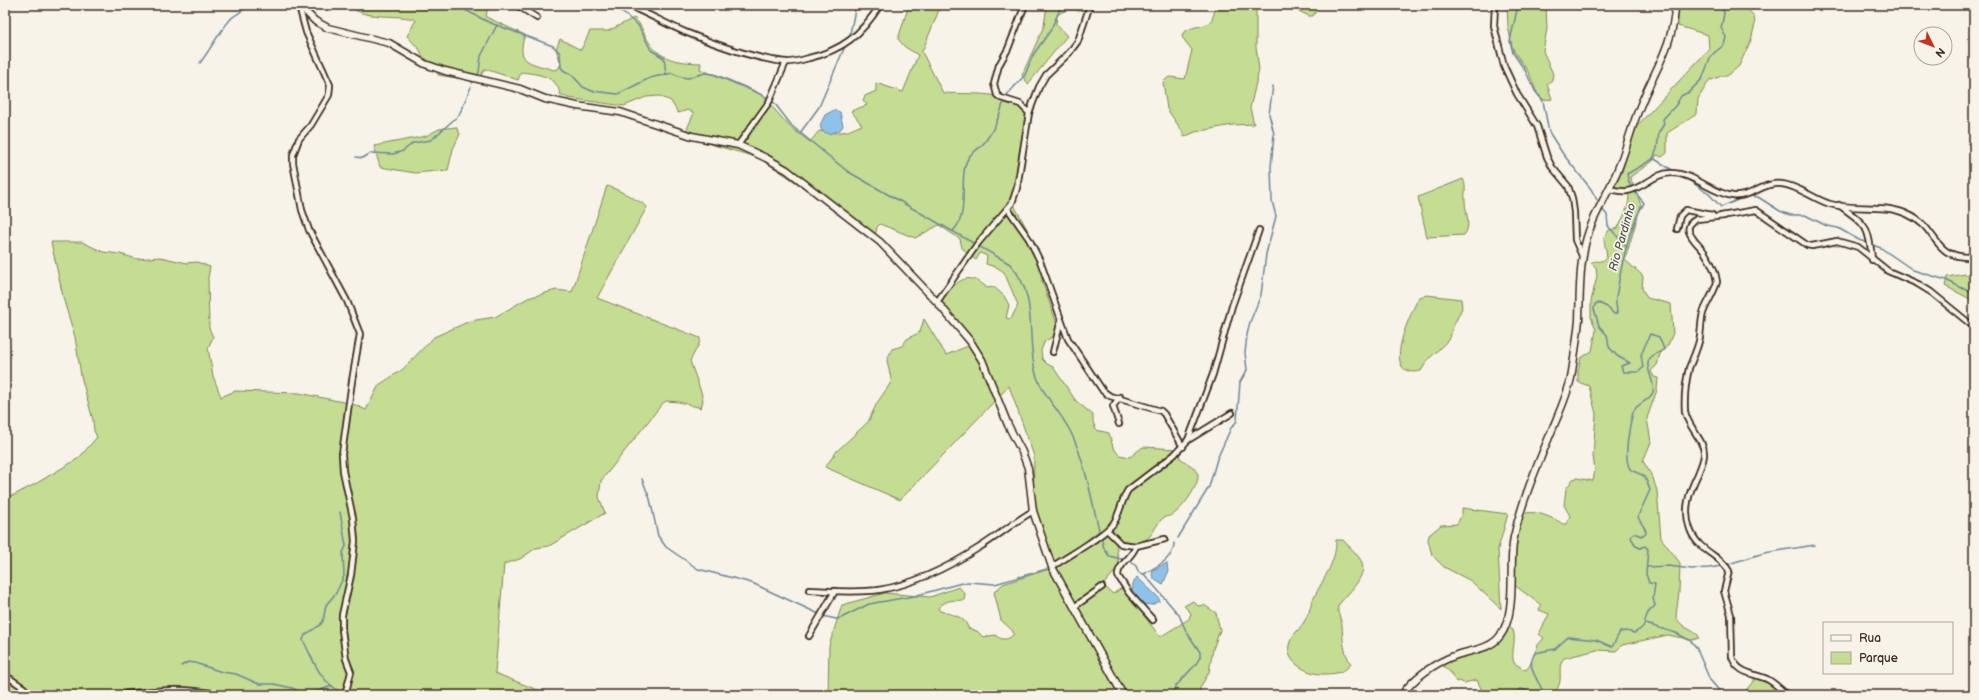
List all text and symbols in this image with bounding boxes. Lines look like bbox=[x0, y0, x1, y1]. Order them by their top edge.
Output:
north arrow bbox=[1913, 26, 1953, 66]
text: N bbox=[1932, 45, 1948, 60]
water label: Rio Pardinho bbox=[1606, 202, 1639, 273]
legend bbox=[1823, 622, 1953, 674]
text: Rua bbox=[1859, 631, 1881, 646]
text: Parque bbox=[1859, 651, 1898, 666]

